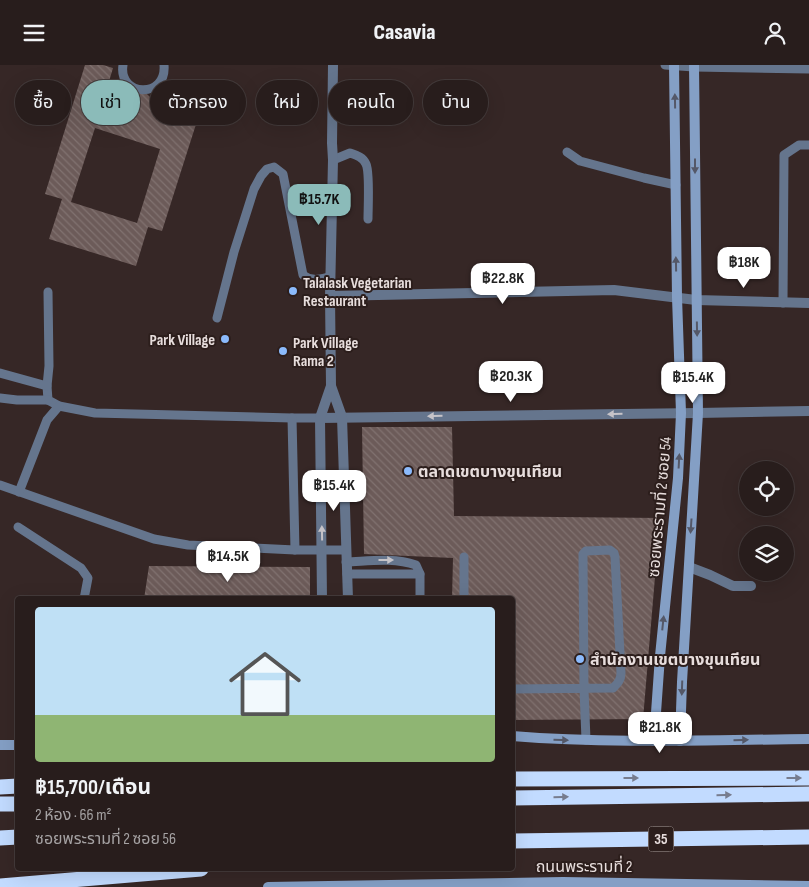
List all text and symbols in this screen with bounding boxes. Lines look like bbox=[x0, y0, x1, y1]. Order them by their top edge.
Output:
icon: menu bbox=[20, 19, 48, 47]
text: Casavia bbox=[374, 19, 435, 46]
icon: person bbox=[761, 19, 789, 47]
chip: ซื้อ bbox=[15, 80, 71, 125]
chip: เช่า bbox=[81, 80, 140, 125]
chip: ตัวกรอง bbox=[150, 80, 246, 125]
chip: ใหม่ bbox=[256, 80, 318, 125]
chip: คอนโด bbox=[328, 80, 413, 125]
chip: บ้าน bbox=[423, 80, 488, 125]
one-way arrow bbox=[670, 93, 678, 109]
one-way arrow bbox=[691, 158, 699, 174]
pin: ฿15.7K bbox=[278, 184, 360, 226]
text: ฿15.7K bbox=[299, 190, 339, 209]
pin: ฿18K bbox=[714, 247, 774, 289]
text: ฿18K bbox=[728, 253, 760, 272]
one-way arrow bbox=[672, 255, 680, 271]
pin: ฿22.8K bbox=[462, 263, 544, 305]
text: ฿22.8K bbox=[482, 269, 524, 288]
place label: Talalask Vegetarian Restaurant bbox=[303, 274, 412, 311]
marker: Talalask Vegetarian Restaurant bbox=[287, 285, 299, 297]
one-way arrow bbox=[693, 321, 701, 337]
place label: Park Village bbox=[150, 331, 215, 350]
marker: Park Village bbox=[219, 333, 231, 345]
place label: Park Village Rama 2 bbox=[293, 334, 359, 371]
marker: Park Village Rama 2 bbox=[277, 345, 289, 357]
pin: ฿20.3K bbox=[470, 361, 552, 403]
pin: ฿15.4K bbox=[652, 361, 734, 404]
text: ฿20.3K bbox=[490, 367, 532, 386]
text: ฿15.4K bbox=[672, 368, 714, 387]
one-way arrow bbox=[606, 410, 622, 418]
one-way arrow bbox=[426, 412, 442, 420]
street label: ซอยพระรามที่ 2 ซอย 54 bbox=[642, 436, 676, 578]
one-way arrow bbox=[675, 453, 683, 469]
map controls bbox=[739, 461, 794, 581]
button: locate bbox=[739, 461, 794, 516]
place label: ตลาดเขตบางขุนเทียน bbox=[418, 463, 562, 482]
marker: ตลาดเขตบางขุนเทียน bbox=[402, 465, 414, 477]
pin: ฿15.4K bbox=[293, 469, 375, 512]
text: ฿15.4K bbox=[313, 476, 355, 495]
one-way arrow bbox=[687, 518, 695, 534]
one-way arrow bbox=[318, 524, 326, 540]
button: layers bbox=[739, 526, 794, 581]
pin: ฿14.5K bbox=[187, 541, 269, 583]
text: ฿14.5K bbox=[207, 547, 249, 566]
one-way arrow bbox=[379, 556, 395, 564]
one-way arrow bbox=[659, 614, 667, 630]
icon: home bbox=[220, 639, 310, 729]
place label: สำนักงานเขตบางขุนเทียน bbox=[590, 651, 760, 670]
marker: สำนักงานเขตบางขุนเทียน bbox=[574, 653, 586, 665]
one-way arrow bbox=[677, 680, 685, 696]
pin: ฿21.8K bbox=[619, 711, 701, 754]
text: ฿21.8K bbox=[639, 718, 681, 737]
one-way arrow bbox=[553, 736, 569, 744]
one-way arrow bbox=[733, 736, 749, 744]
one-way arrow bbox=[623, 774, 639, 782]
one-way arrow bbox=[786, 774, 802, 782]
text: ฿15,700/เดือน bbox=[35, 775, 151, 800]
one-way arrow bbox=[716, 791, 732, 799]
one-way arrow bbox=[553, 793, 569, 801]
text: 2 ห้อง · 66 m² bbox=[35, 806, 111, 825]
road number: 35 bbox=[648, 827, 674, 851]
text: ซอยพระรามที่ 2 ซอย 56 bbox=[35, 830, 176, 849]
street label: ถนนพระรามที่ 2 bbox=[536, 855, 632, 877]

